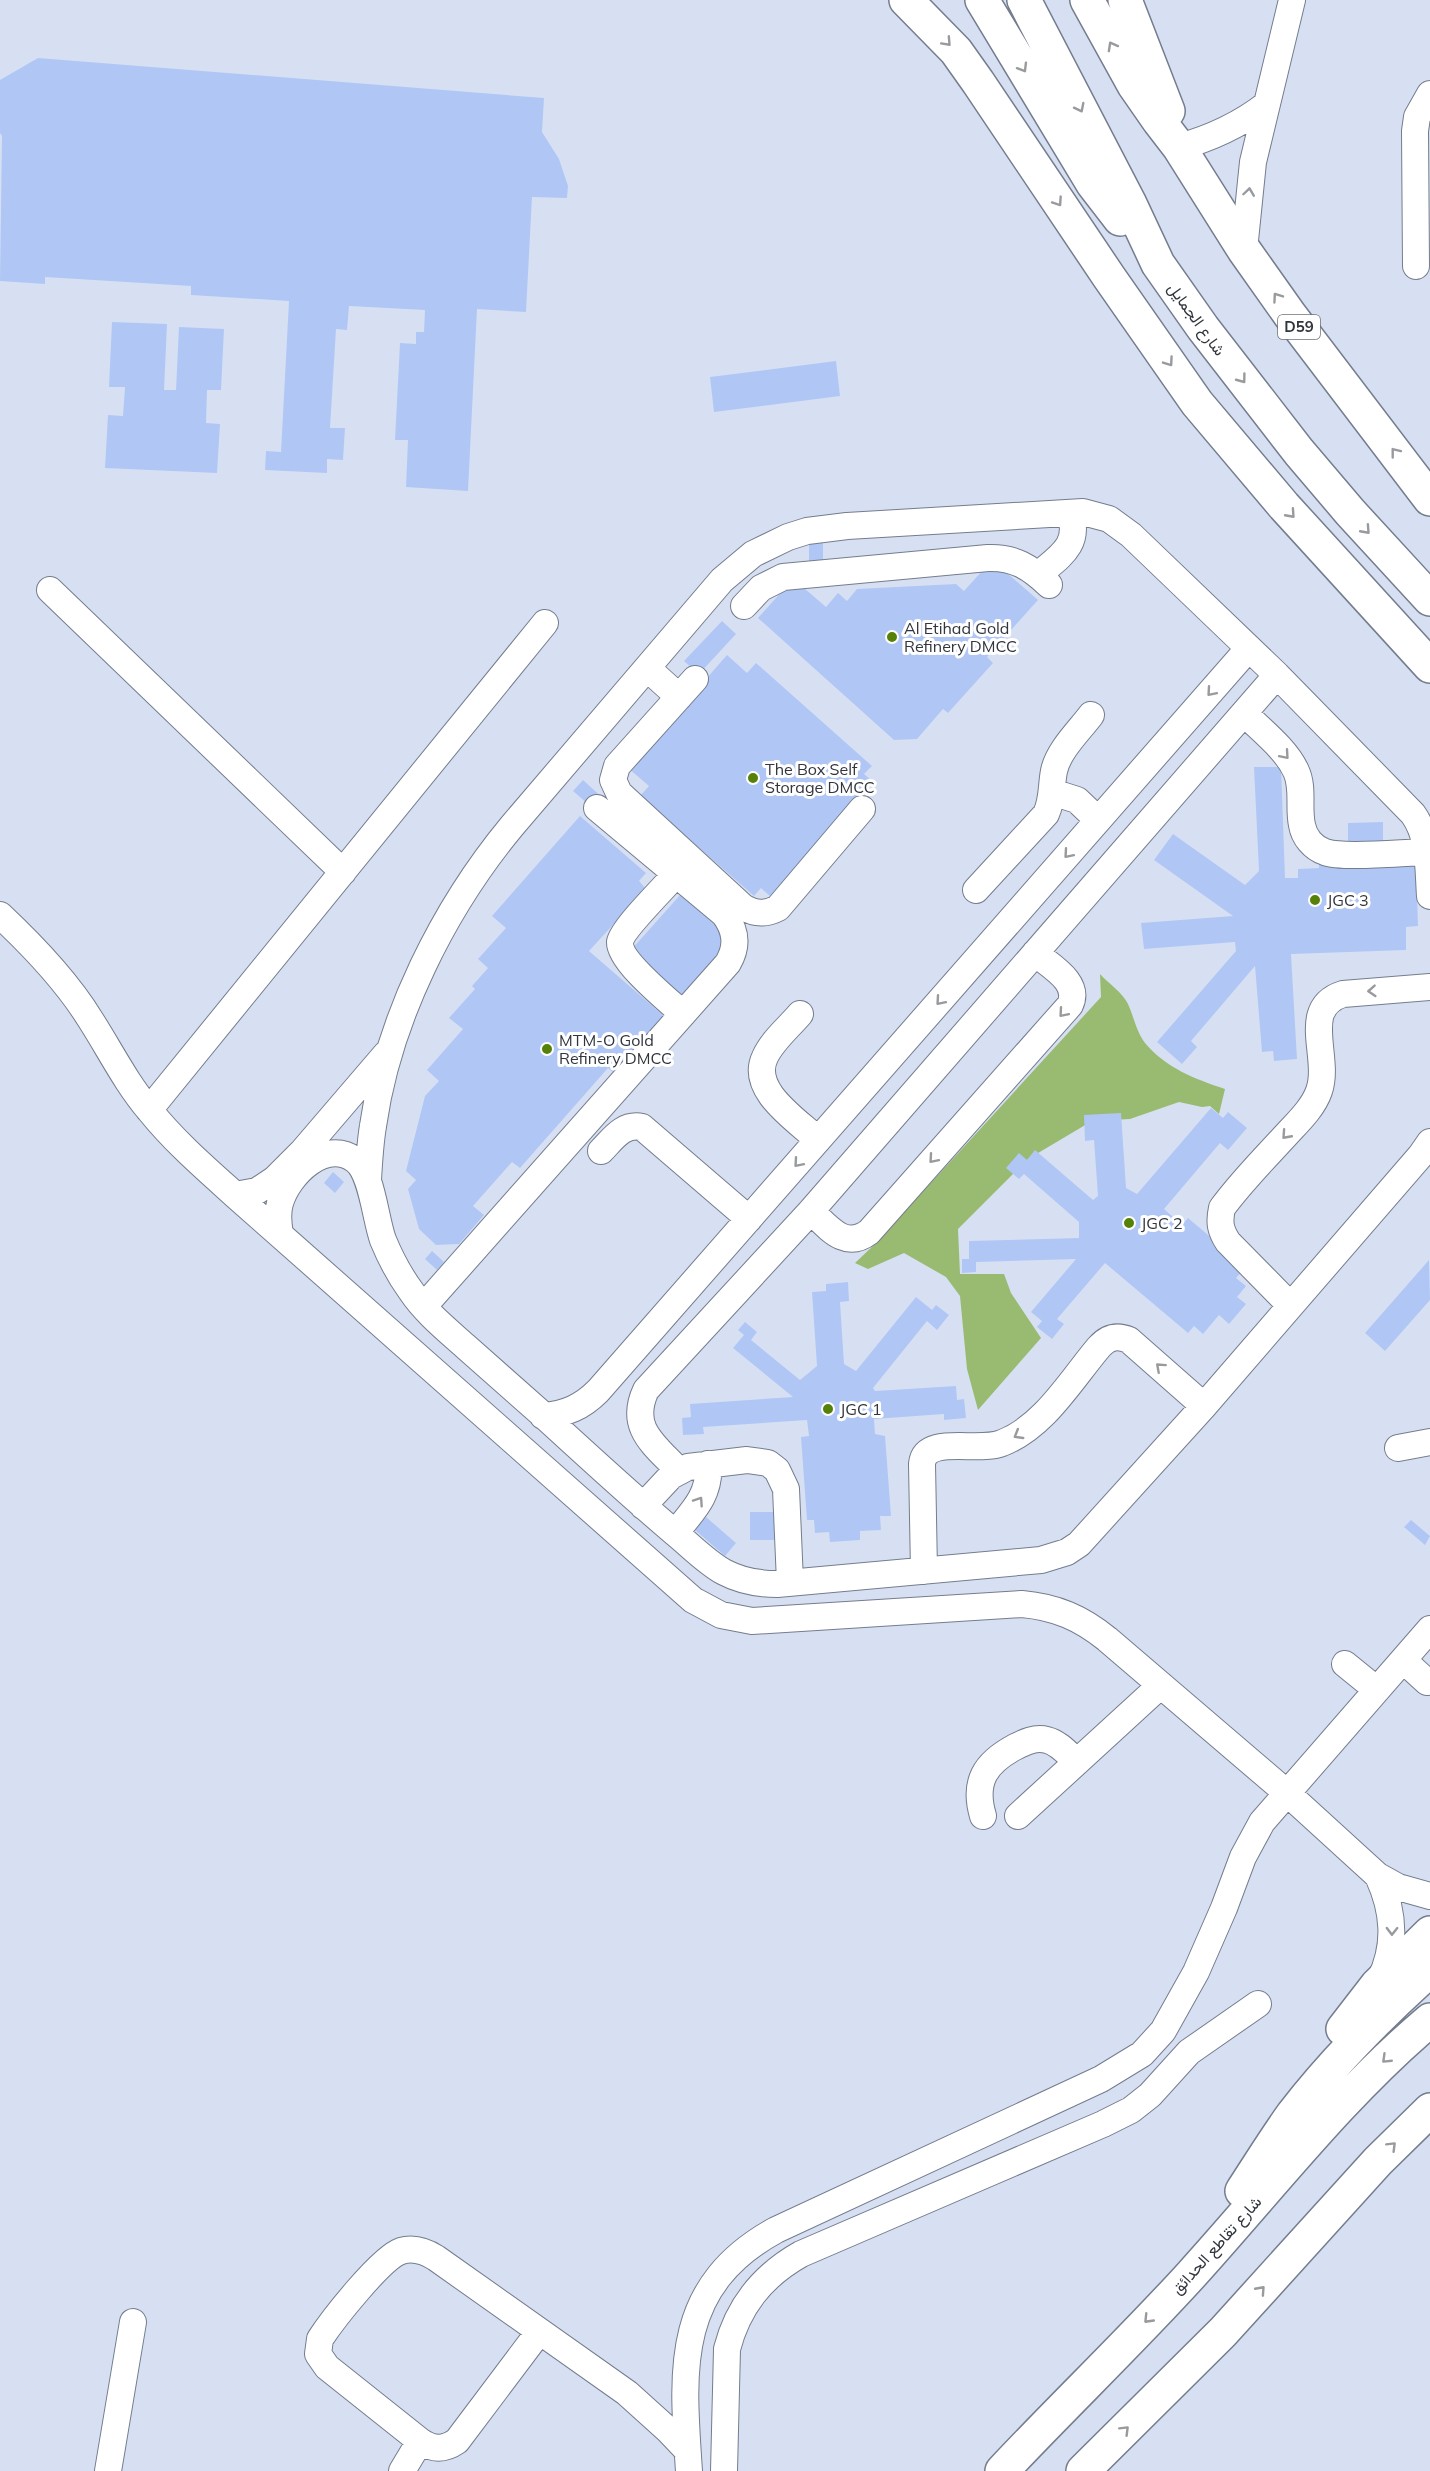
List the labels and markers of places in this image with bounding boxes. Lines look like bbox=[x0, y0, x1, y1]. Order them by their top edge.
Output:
place label: Al Etihad Gold Refinery DMCC bbox=[904, 618, 1017, 656]
marker: Al Etihad Gold Refinery DMCC bbox=[885, 630, 899, 644]
place label: The Box Self Storage DMCC bbox=[765, 759, 875, 797]
marker: The Box Self Storage DMCC bbox=[746, 771, 760, 785]
place label: JGC 3 bbox=[1327, 890, 1369, 910]
marker: JGC 3 bbox=[1308, 893, 1322, 907]
place label: MTM-O Gold Refinery DMCC bbox=[559, 1030, 672, 1068]
marker: MTM-O Gold Refinery DMCC bbox=[540, 1042, 554, 1056]
place label: JGC 2 bbox=[1141, 1213, 1183, 1233]
marker: JGC 2 bbox=[1122, 1216, 1136, 1230]
place label: JGC 1 bbox=[840, 1399, 882, 1419]
marker: JGC 1 bbox=[821, 1402, 835, 1416]

